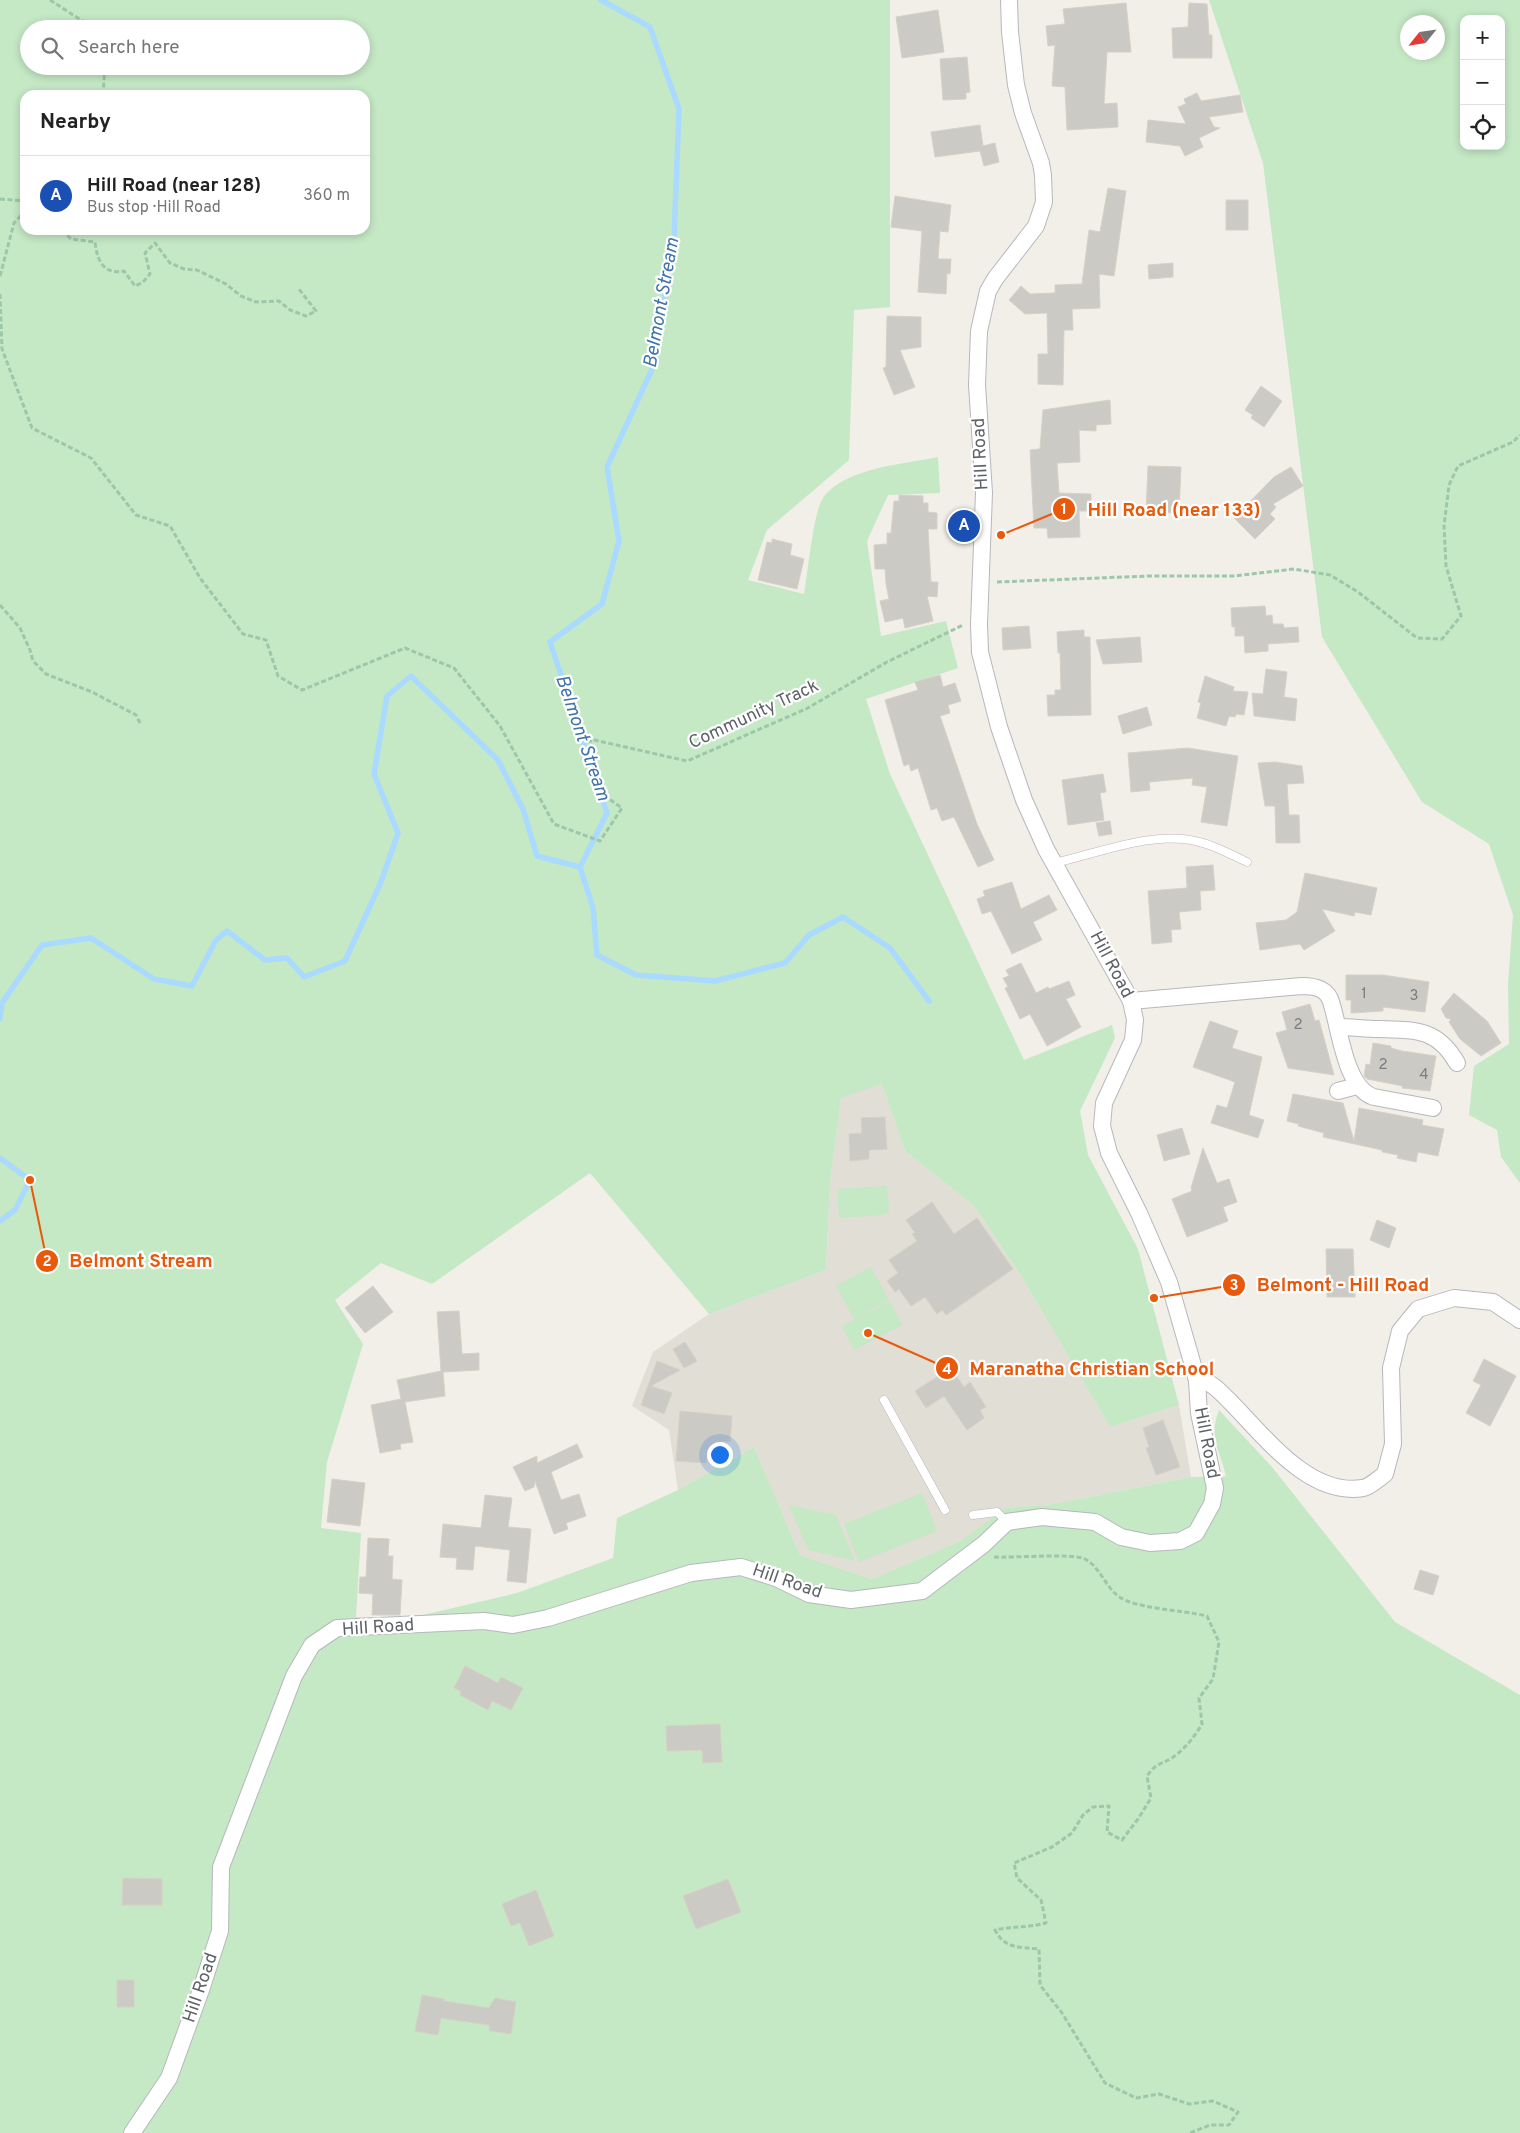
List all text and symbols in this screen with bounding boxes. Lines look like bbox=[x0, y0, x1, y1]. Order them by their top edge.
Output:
north arrow bbox=[1400, 15, 1445, 60]
map controls bbox=[1460, 15, 1505, 150]
button: + bbox=[1460, 15, 1505, 60]
search box bbox=[20, 20, 370, 75]
icon: search bbox=[38, 34, 66, 62]
text: Search here bbox=[78, 36, 180, 60]
button: − bbox=[1460, 60, 1505, 105]
button: locate bbox=[1460, 105, 1505, 150]
text: Nearby bbox=[40, 109, 111, 136]
text: Hill Road (near 128) bbox=[87, 174, 261, 198]
text: A bbox=[50, 186, 62, 206]
text: 360 m bbox=[303, 186, 350, 206]
text: Bus stop · Hill Road bbox=[87, 198, 221, 218]
water label: Belmont Stream bbox=[639, 236, 685, 370]
street label: Hill Road bbox=[968, 417, 994, 491]
callout: Hill Road (near 133) bbox=[1052, 492, 1270, 526]
text: Hill Road (near 133) bbox=[1087, 499, 1261, 523]
text: 1 bbox=[1061, 501, 1067, 520]
pin: A bbox=[948, 507, 980, 545]
water label: Belmont Stream bbox=[549, 672, 615, 805]
street label: Community Track bbox=[685, 675, 823, 755]
street label: Hill Road bbox=[1084, 928, 1138, 1002]
house number: 1 bbox=[1361, 985, 1367, 1004]
house number: 3 bbox=[1409, 987, 1419, 1006]
house number: 2 bbox=[1293, 1016, 1303, 1035]
house number: 2 bbox=[1378, 1056, 1388, 1075]
house number: 4 bbox=[1419, 1066, 1429, 1085]
callout: Belmont Stream bbox=[35, 1244, 223, 1278]
text: Belmont Stream bbox=[69, 1250, 213, 1274]
text: 2 bbox=[42, 1253, 52, 1272]
callout: Belmont - Hill Road bbox=[1222, 1268, 1439, 1302]
text: Belmont - Hill Road bbox=[1257, 1274, 1429, 1298]
text: 3 bbox=[1230, 1277, 1239, 1296]
callout: Maranatha Christian School bbox=[934, 1351, 1224, 1385]
text: Maranatha Christian School bbox=[970, 1358, 1214, 1382]
text: 4 bbox=[942, 1361, 952, 1380]
street label: Hill Road bbox=[1188, 1405, 1224, 1481]
your location bbox=[707, 1442, 733, 1468]
street label: Hill Road bbox=[749, 1559, 825, 1605]
street label: Hill Road bbox=[341, 1614, 415, 1642]
street label: Hill Road bbox=[178, 1950, 224, 2026]

